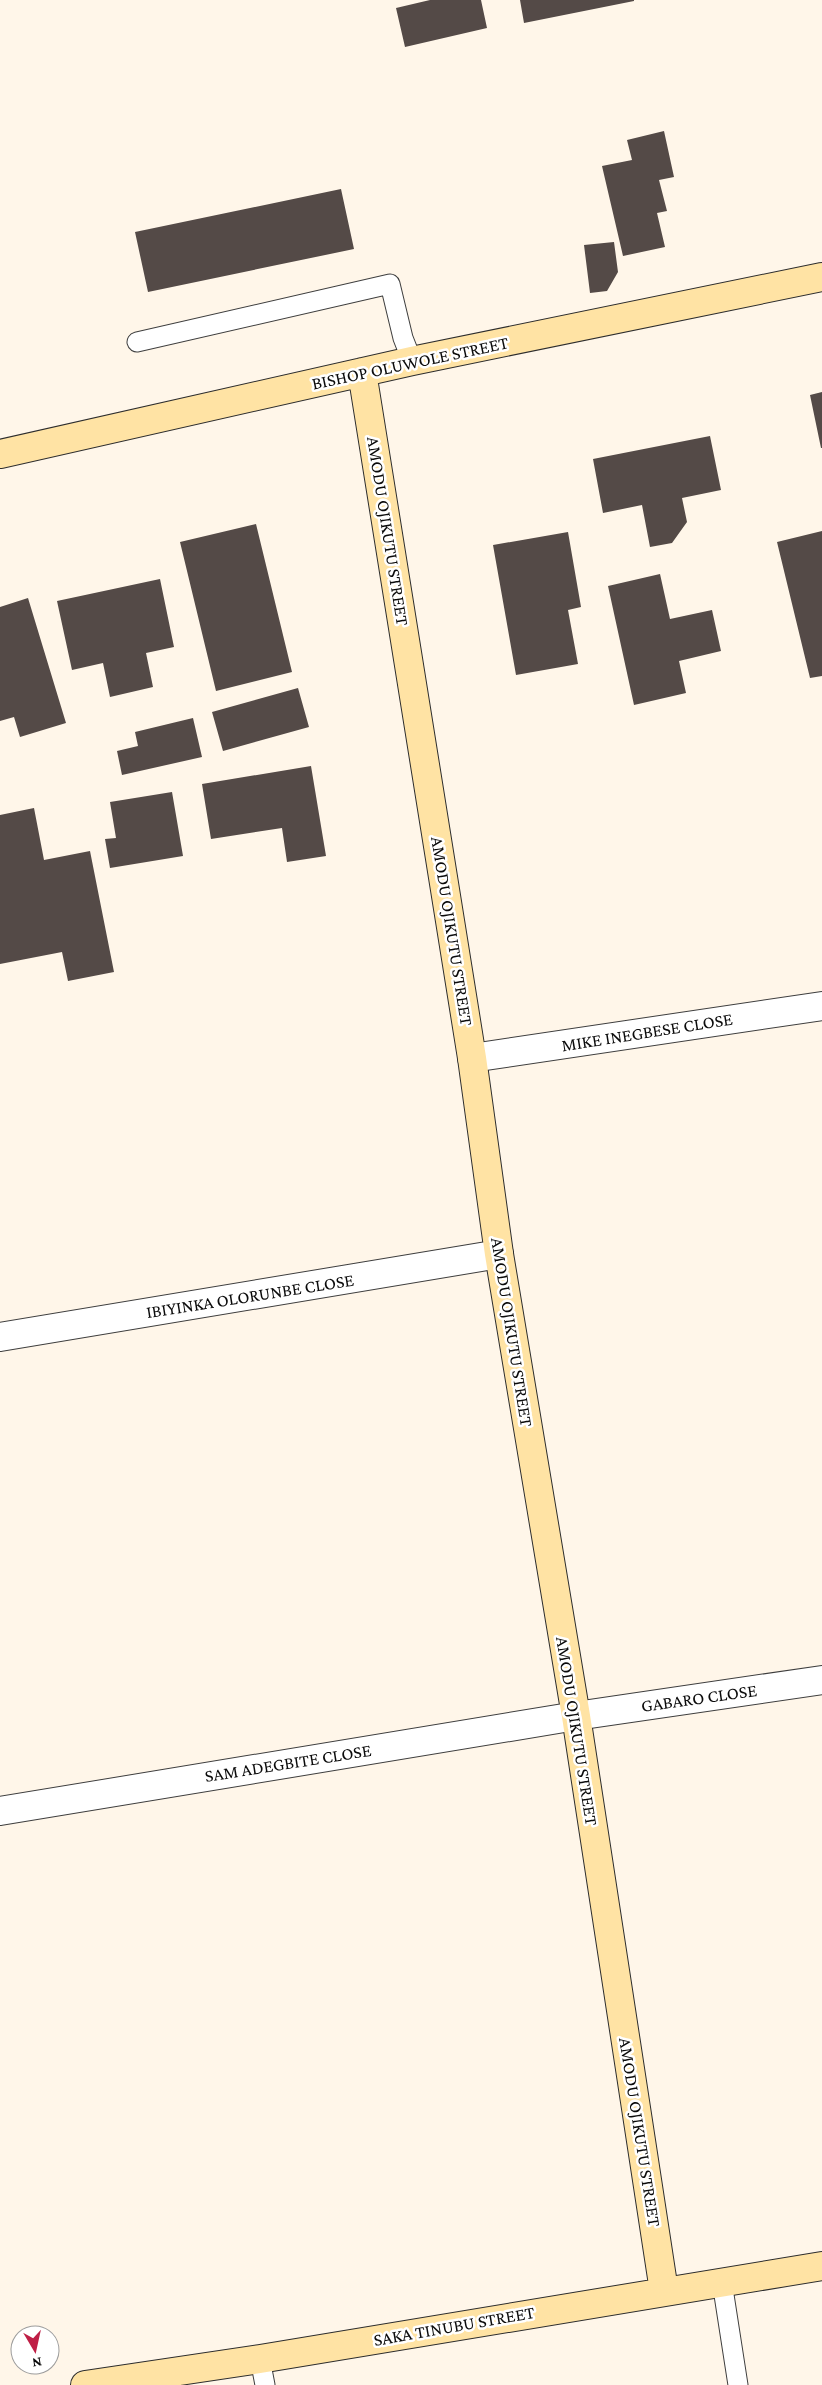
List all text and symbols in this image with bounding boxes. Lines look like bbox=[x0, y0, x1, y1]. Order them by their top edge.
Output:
street label: BISHOP OLUWOLE STREET bbox=[310, 332, 510, 394]
street label: AMODU OJIKUTU STREET bbox=[363, 435, 413, 627]
street label: AMODU OJIKUTU STREET bbox=[427, 835, 477, 1027]
street label: MIKE INEGBESE CLOSE bbox=[560, 1009, 734, 1055]
street label: AMODU OJIKUTU STREET bbox=[487, 1236, 537, 1428]
street label: IBIYINKA OLORUNBE CLOSE bbox=[145, 1270, 356, 1322]
street label: AMODU OJIKUTU STREET bbox=[552, 1635, 602, 1827]
street label: GABARO CLOSE bbox=[640, 1680, 758, 1716]
street label: SAM ADEGBITE CLOSE bbox=[203, 1740, 373, 1786]
street label: AMODU OJIKUTU STREET bbox=[615, 2036, 665, 2228]
street label: SAKA TINUBU STREET bbox=[372, 2302, 536, 2350]
north arrow bbox=[10, 2325, 60, 2375]
text: N bbox=[31, 2354, 43, 2372]

